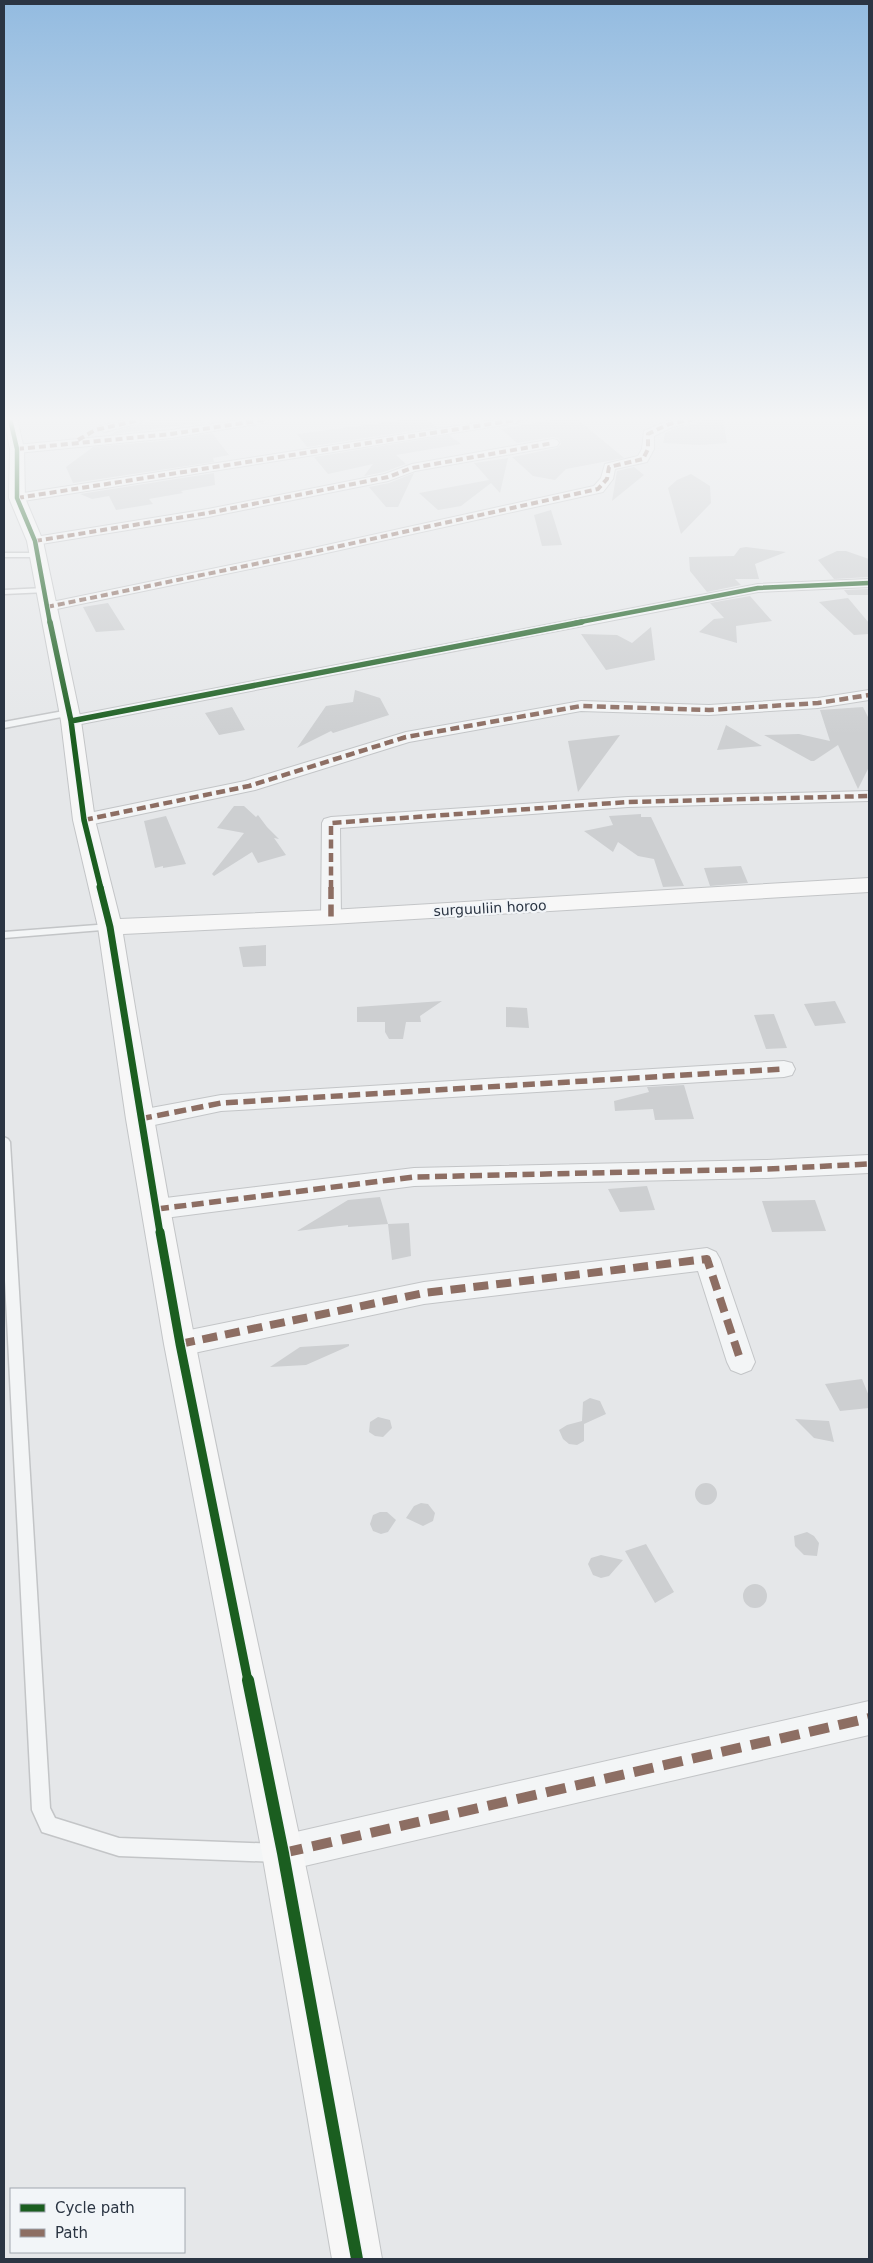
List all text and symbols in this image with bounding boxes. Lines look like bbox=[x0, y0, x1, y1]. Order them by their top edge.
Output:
street label: surguuliin horoo bbox=[433, 897, 547, 919]
legend bbox=[10, 2188, 185, 2253]
text: Cycle path bbox=[55, 2199, 135, 2217]
text: Path bbox=[55, 2224, 88, 2242]

